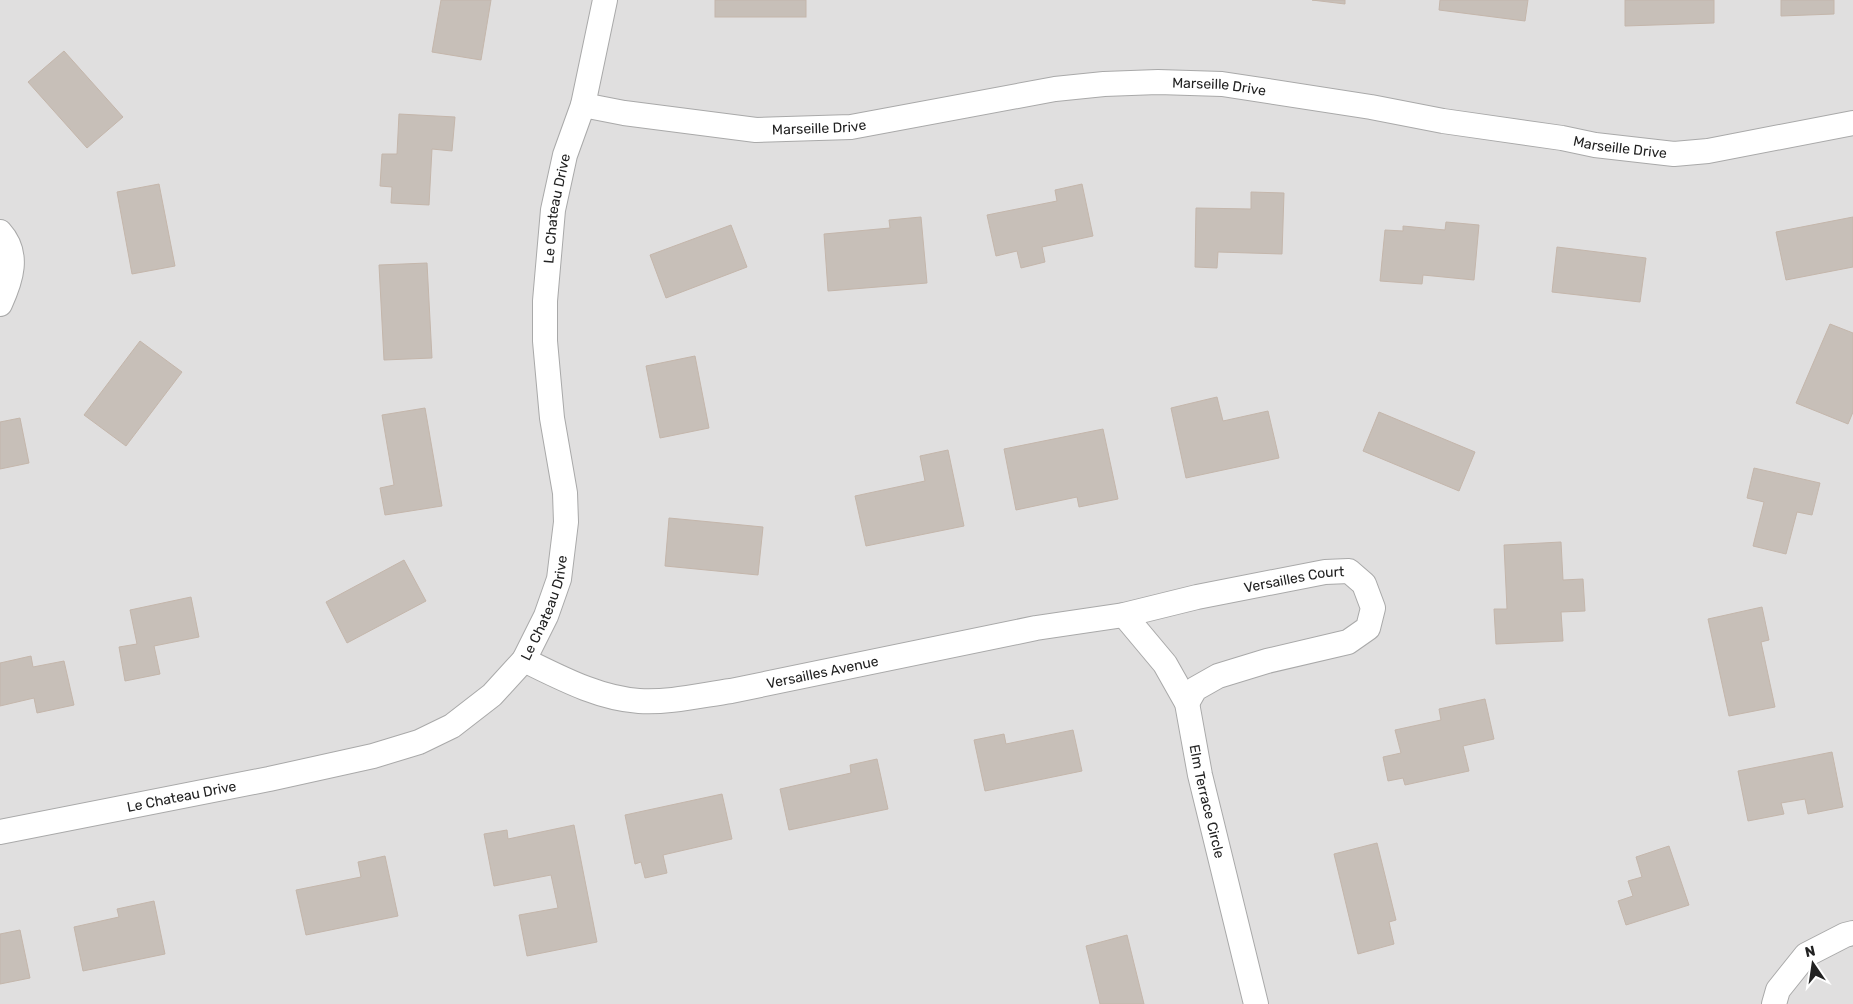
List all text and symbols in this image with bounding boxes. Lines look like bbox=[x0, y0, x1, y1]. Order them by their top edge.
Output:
street label: Marseille Drive bbox=[1172, 74, 1267, 100]
street label: Marseille Drive bbox=[772, 116, 868, 138]
street label: Marseille Drive bbox=[1572, 133, 1668, 162]
street label: Le Chateau Drive bbox=[540, 152, 574, 264]
street label: Le Chateau Drive bbox=[517, 554, 571, 663]
street label: Versailles Court bbox=[1243, 563, 1345, 597]
street label: Versailles Avenue bbox=[765, 653, 880, 692]
street label: Elm Terrace Circle bbox=[1186, 743, 1228, 860]
street label: Le Chateau Drive bbox=[125, 778, 238, 816]
north arrow bbox=[1788, 939, 1838, 989]
text: N bbox=[1803, 942, 1817, 961]

